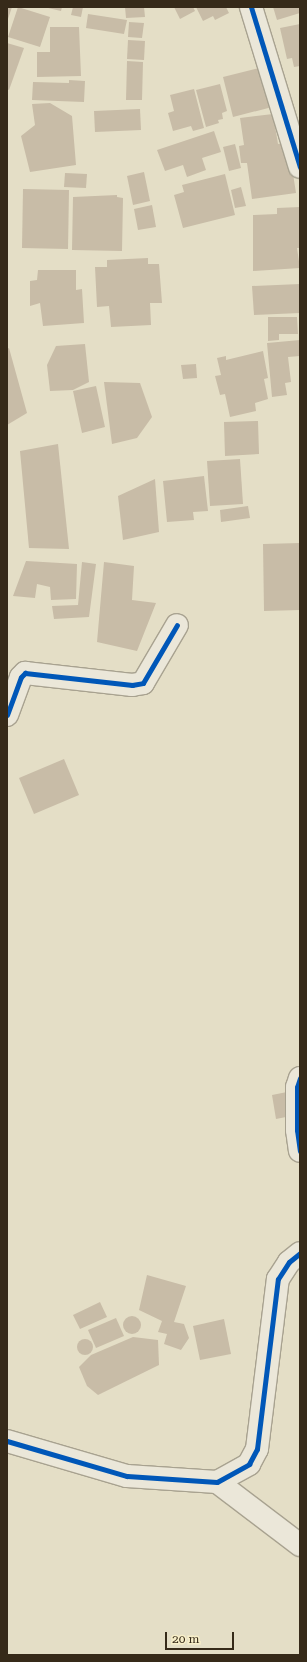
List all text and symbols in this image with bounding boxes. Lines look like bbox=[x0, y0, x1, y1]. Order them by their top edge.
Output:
scale bar bbox=[167, 1624, 236, 1650]
text: 20 m bbox=[172, 1632, 199, 1646]

